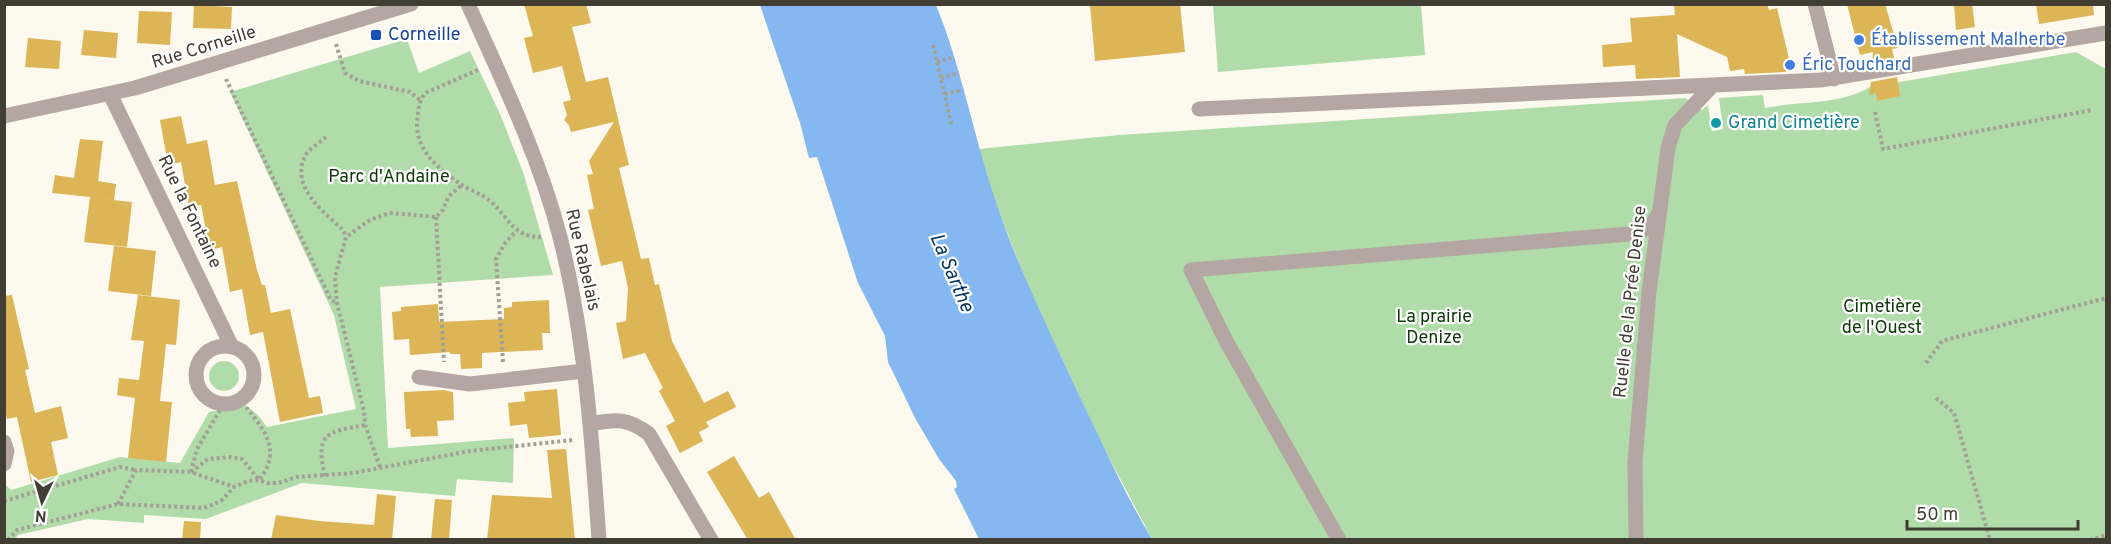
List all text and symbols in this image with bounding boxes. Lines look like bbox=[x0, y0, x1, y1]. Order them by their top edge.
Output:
street label: Rue Corneille bbox=[149, 21, 259, 75]
place label: Corneille bbox=[388, 24, 460, 47]
place label: Établissement Malherbe bbox=[1871, 27, 2065, 52]
marker: Corneille bbox=[369, 28, 383, 42]
marker: Établissement Malherbe bbox=[1852, 33, 1866, 47]
place label: Éric Touchard bbox=[1802, 52, 1911, 77]
marker: Éric Touchard bbox=[1783, 58, 1797, 72]
place label: Grand Cimetière bbox=[1728, 112, 1860, 135]
marker: Grand Cimetière bbox=[1709, 116, 1723, 130]
street label: Rue la Fontaine bbox=[152, 152, 226, 272]
park label: Parc d'Andaine bbox=[328, 166, 450, 189]
street label: Ruelle de la Prée Denise bbox=[1609, 205, 1653, 399]
street label: Rue Rabelais bbox=[559, 207, 605, 313]
water label: La Sarthe bbox=[923, 230, 980, 317]
park label: Cimetière de l'Ouest bbox=[1842, 296, 1922, 340]
park label: La prairie Denize bbox=[1396, 306, 1472, 350]
north arrow bbox=[12, 472, 72, 532]
scale bar bbox=[1907, 493, 2078, 531]
text: N bbox=[34, 504, 47, 525]
text: 50 m bbox=[1916, 504, 1958, 527]

